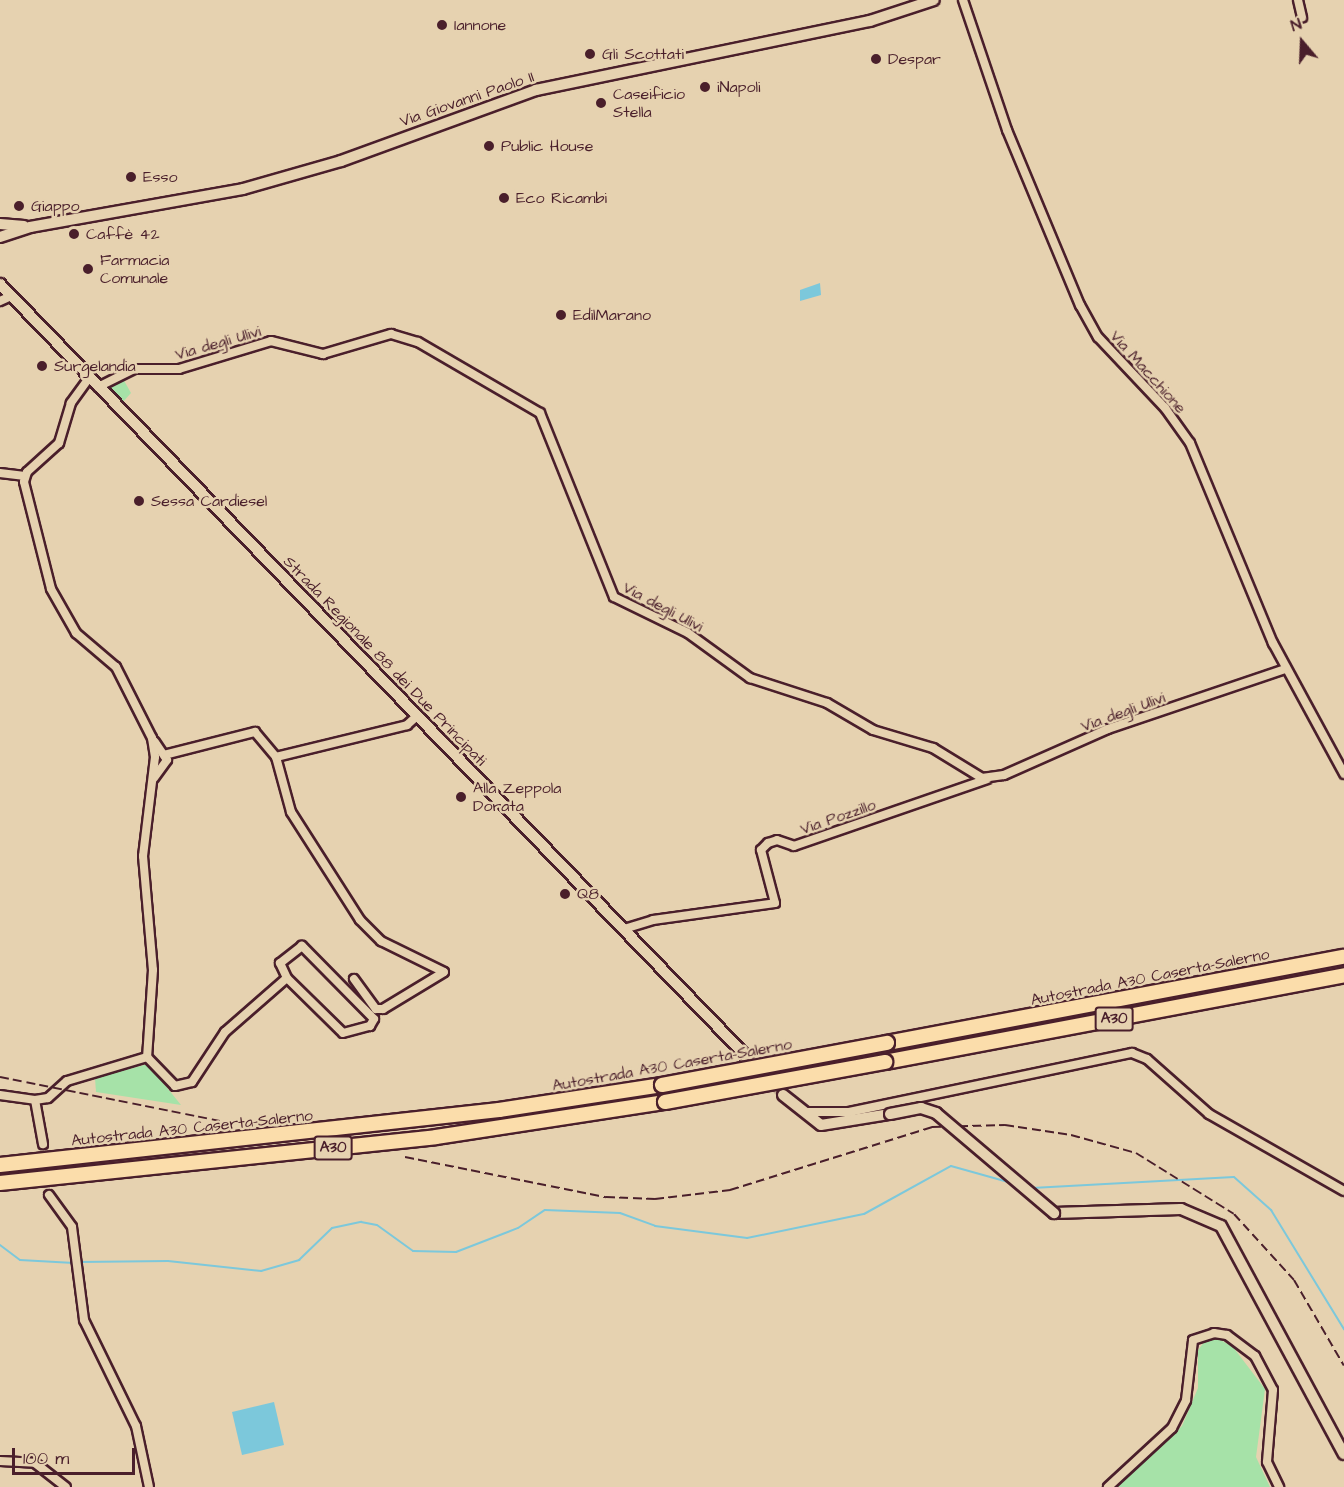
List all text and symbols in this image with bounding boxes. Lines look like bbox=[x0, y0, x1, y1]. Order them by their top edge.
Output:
north arrow bbox=[1272, 12, 1332, 72]
text: N bbox=[1288, 13, 1304, 37]
place label: Iannone bbox=[454, 15, 506, 35]
marker: Iannone bbox=[435, 18, 449, 32]
place label: Gli Scottati bbox=[602, 44, 684, 64]
marker: Gli Scottati bbox=[583, 47, 597, 61]
place label: Despar bbox=[888, 49, 941, 69]
marker: Despar bbox=[869, 52, 883, 66]
street label: Via Giovanni Paolo II bbox=[397, 67, 537, 131]
place label: iNapoli bbox=[717, 77, 760, 97]
marker: iNapoli bbox=[698, 80, 712, 94]
place label: Caseificio Stella bbox=[613, 84, 685, 122]
marker: Caseificio Stella bbox=[594, 96, 608, 110]
place label: Public House bbox=[501, 136, 593, 156]
marker: Public House bbox=[482, 139, 496, 153]
place label: Esso bbox=[143, 167, 178, 187]
marker: Esso bbox=[124, 170, 138, 184]
place label: Eco Ricambi bbox=[516, 188, 607, 208]
marker: Eco Ricambi bbox=[497, 191, 511, 205]
place label: Giappo bbox=[31, 196, 79, 216]
marker: Giappo bbox=[12, 199, 26, 213]
place label: Caffè 42 bbox=[86, 224, 160, 244]
marker: Caffè 42 bbox=[67, 227, 81, 241]
place label: Farmacia Comunale bbox=[100, 250, 169, 288]
marker: Farmacia Comunale bbox=[81, 262, 95, 276]
place label: EdilMarano bbox=[573, 305, 651, 325]
marker: EdilMarano bbox=[554, 308, 568, 322]
street label: Via degli Ulivi bbox=[173, 322, 263, 364]
street label: Via Macchione bbox=[1106, 327, 1190, 417]
place label: Surgelandia bbox=[54, 356, 136, 376]
marker: Surgelandia bbox=[35, 359, 49, 373]
place label: Sessa Cardiesel bbox=[151, 491, 267, 511]
marker: Sessa Cardiesel bbox=[132, 494, 146, 508]
street label: Strada Regionale 88 dei Due Principati bbox=[279, 552, 491, 770]
street label: Via degli Ulivi bbox=[620, 578, 706, 636]
street label: Via degli Ulivi bbox=[1078, 688, 1168, 736]
place label: Alla Zeppola Dorata bbox=[473, 778, 562, 816]
marker: Alla Zeppola Dorata bbox=[454, 790, 468, 804]
street label: Via Pozzillo bbox=[798, 795, 878, 839]
place label: Q8 bbox=[577, 884, 599, 904]
marker: Q8 bbox=[558, 887, 572, 901]
street label: Autostrada A30 Caserta-Salerno bbox=[1029, 944, 1271, 1010]
road number: A30 bbox=[1094, 1007, 1134, 1031]
street label: Autostrada A30 Caserta-Salerno bbox=[551, 1034, 793, 1096]
street label: Autostrada A30 Caserta-Salerno bbox=[70, 1106, 314, 1150]
road number: A30 bbox=[314, 1136, 352, 1160]
scale bar bbox=[15, 1436, 138, 1474]
text: 100 m bbox=[23, 1446, 69, 1471]

